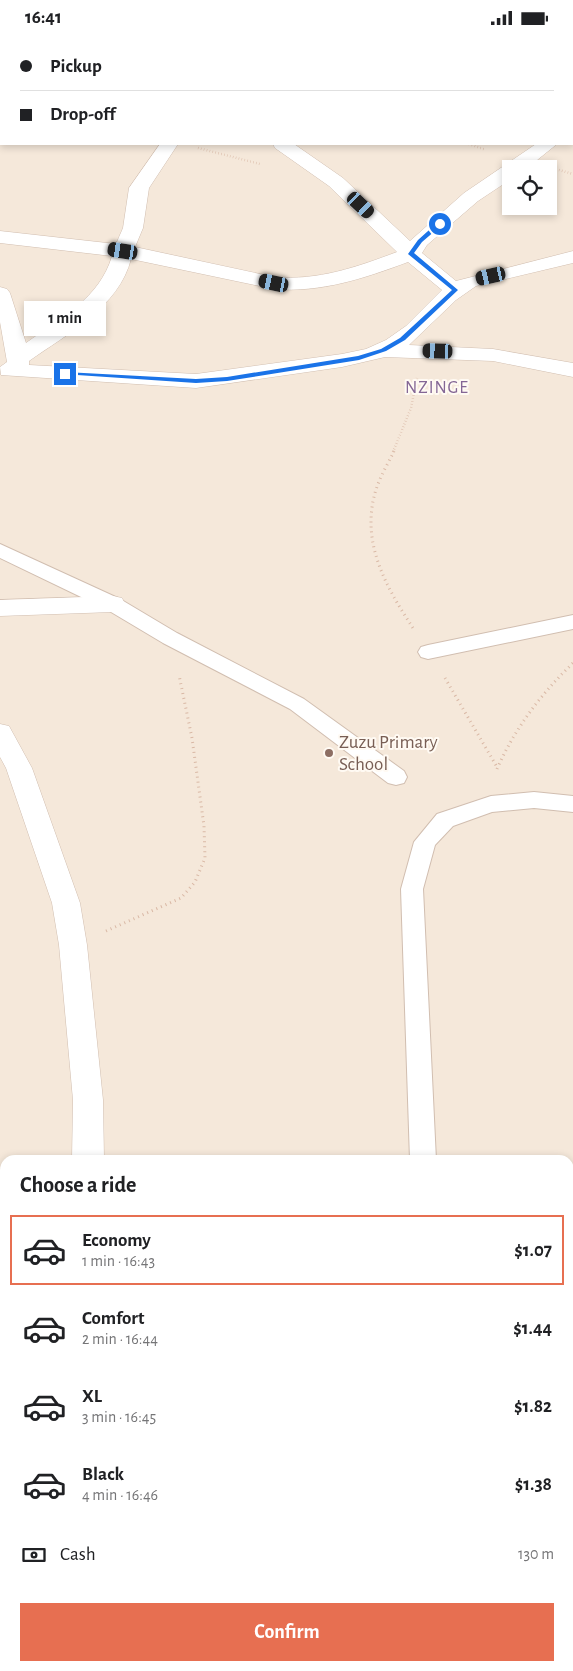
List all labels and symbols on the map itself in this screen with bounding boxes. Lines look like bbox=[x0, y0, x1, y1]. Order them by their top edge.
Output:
car bbox=[344, 189, 377, 221]
route start bbox=[429, 213, 451, 235]
car bbox=[107, 241, 138, 261]
car bbox=[474, 265, 507, 287]
car bbox=[257, 273, 290, 293]
callout: 1 min bbox=[24, 301, 106, 337]
car bbox=[422, 343, 453, 359]
route end bbox=[54, 363, 76, 385]
district label: NZINGE bbox=[405, 379, 469, 397]
place label: Zuzu Primary School bbox=[339, 733, 438, 774]
marker: Zuzu Primary School bbox=[323, 747, 335, 759]

